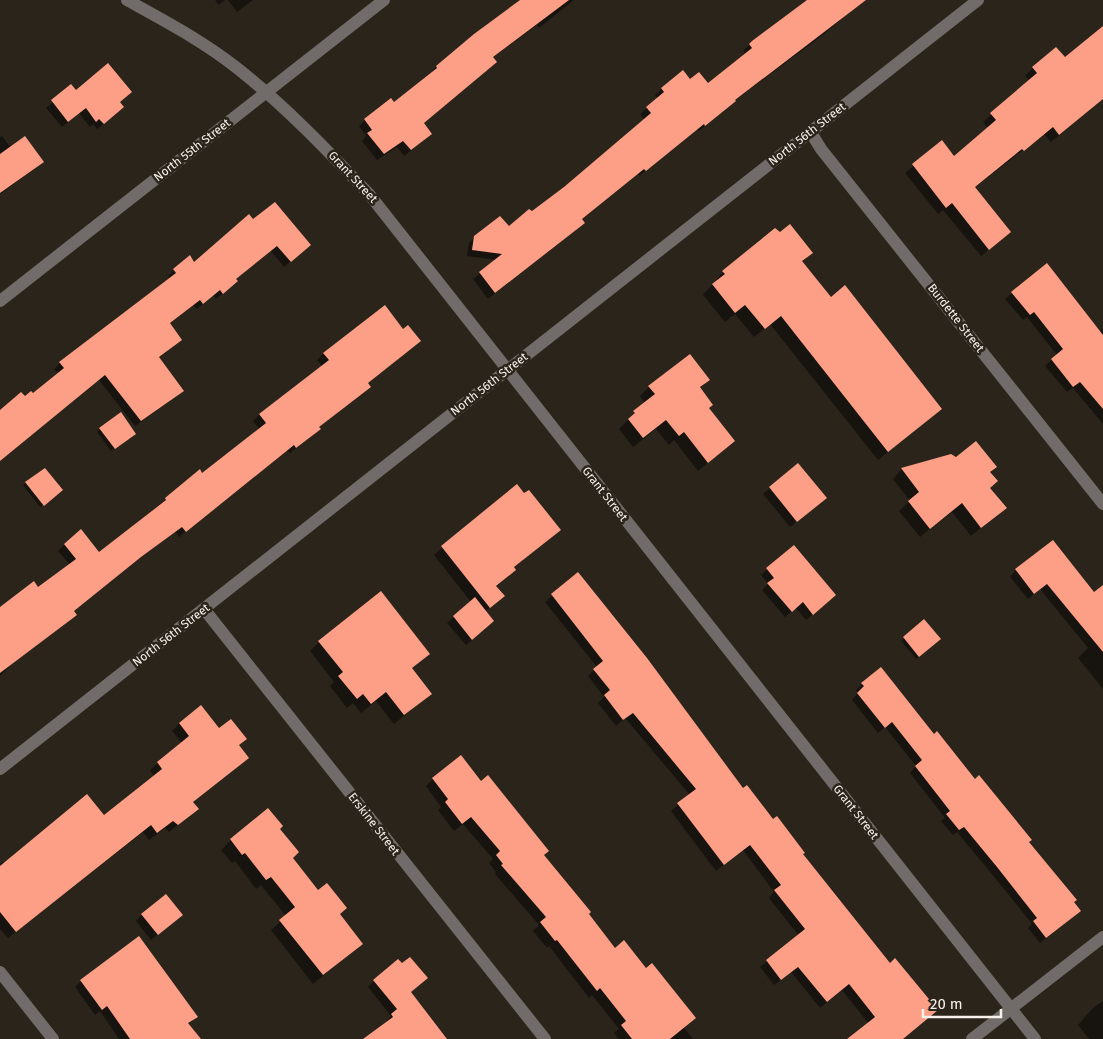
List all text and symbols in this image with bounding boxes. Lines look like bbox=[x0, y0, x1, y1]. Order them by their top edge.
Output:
street label: North 56th Street bbox=[766, 99, 849, 168]
street label: North 55th Street bbox=[151, 115, 234, 184]
street label: Grant Street bbox=[326, 148, 381, 206]
street label: Burdette Street bbox=[925, 281, 987, 356]
street label: North 56th Street bbox=[448, 349, 531, 418]
street label: Grant Street bbox=[579, 464, 631, 525]
street label: North 56th Street bbox=[130, 600, 213, 669]
street label: Grant Street bbox=[830, 782, 882, 843]
street label: Erskine Street bbox=[345, 790, 403, 858]
scale bar bbox=[923, 986, 1000, 1018]
text: 20 m bbox=[930, 995, 963, 1013]

